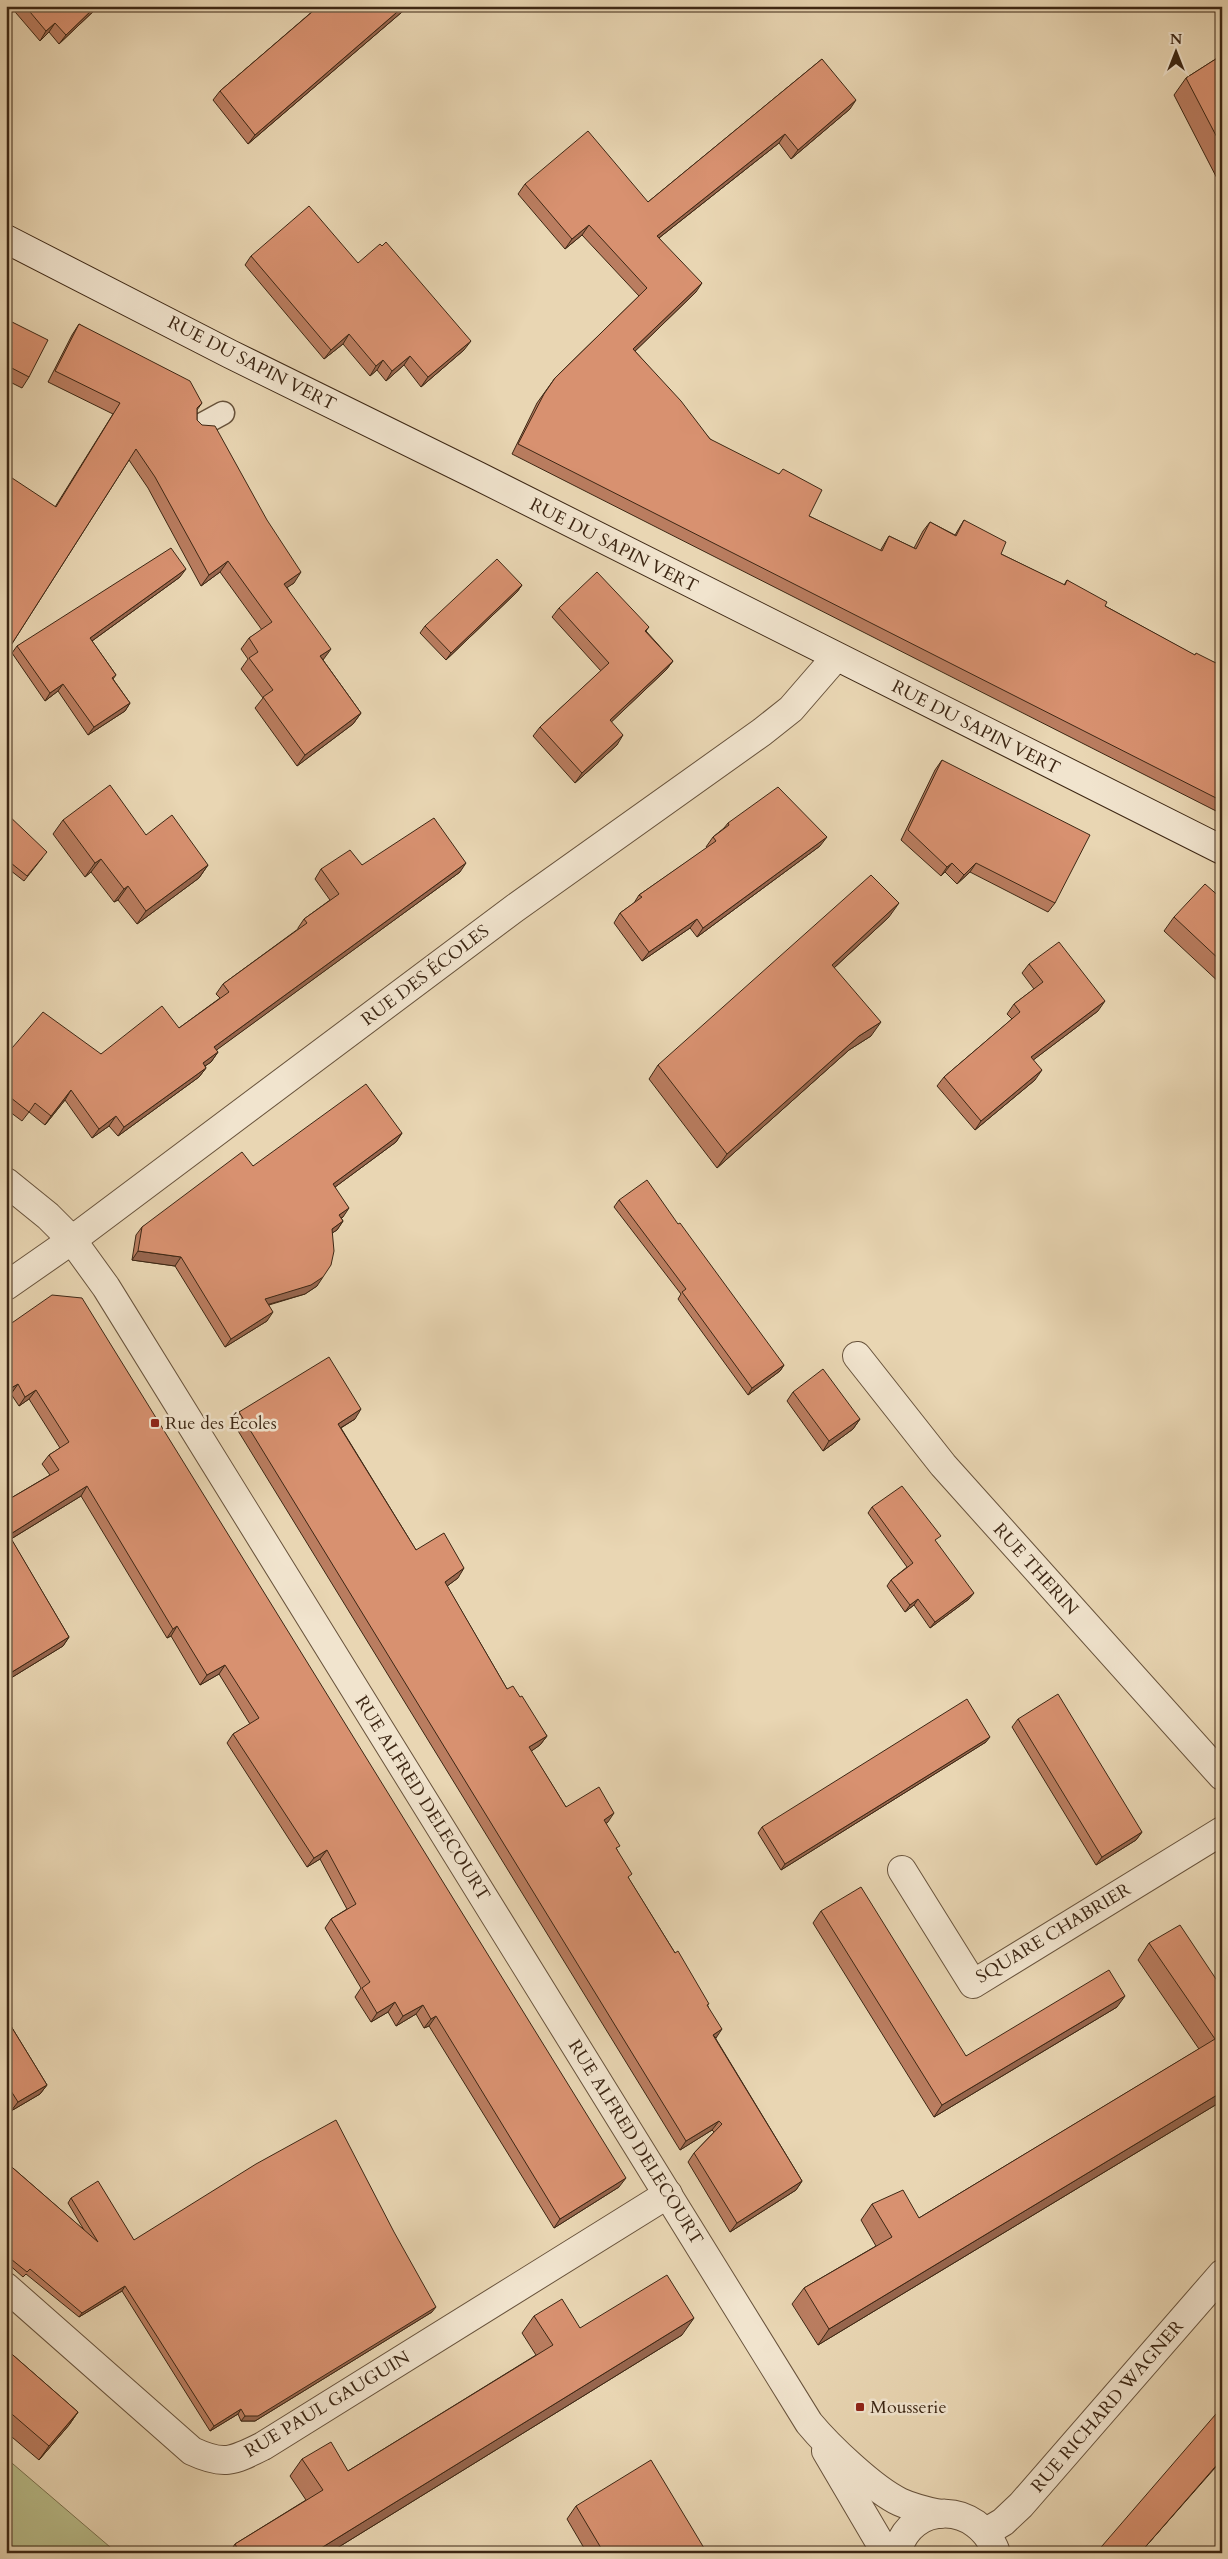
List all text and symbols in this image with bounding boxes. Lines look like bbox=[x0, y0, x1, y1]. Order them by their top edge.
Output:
north arrow bbox=[1150, 28, 1200, 78]
text: N bbox=[1170, 30, 1182, 49]
street label: RUE DU SAPIN VERT bbox=[163, 310, 340, 417]
street label: RUE DU SAPIN VERT bbox=[525, 492, 702, 599]
street label: RUE DU SAPIN VERT bbox=[887, 674, 1064, 781]
street label: RUE DES ÉCOLES bbox=[356, 919, 494, 1032]
place label: Rue des Écoles bbox=[165, 1411, 277, 1436]
marker: Rue des Écoles bbox=[149, 1417, 161, 1429]
street label: RUE THERIN bbox=[987, 1518, 1084, 1621]
street label: RUE ALFRED DELECOURT bbox=[349, 1691, 496, 1906]
street label: SQUARE CHABRIER bbox=[971, 1877, 1136, 1990]
street label: RUE ALFRED DELECOURT bbox=[562, 2035, 709, 2250]
street label: RUE RICHARD WAGNER bbox=[1025, 2314, 1190, 2498]
street label: RUE PAUL GAUGUIN bbox=[240, 2345, 415, 2464]
place label: Mousserie bbox=[870, 2395, 947, 2420]
marker: Mousserie bbox=[854, 2401, 866, 2413]

